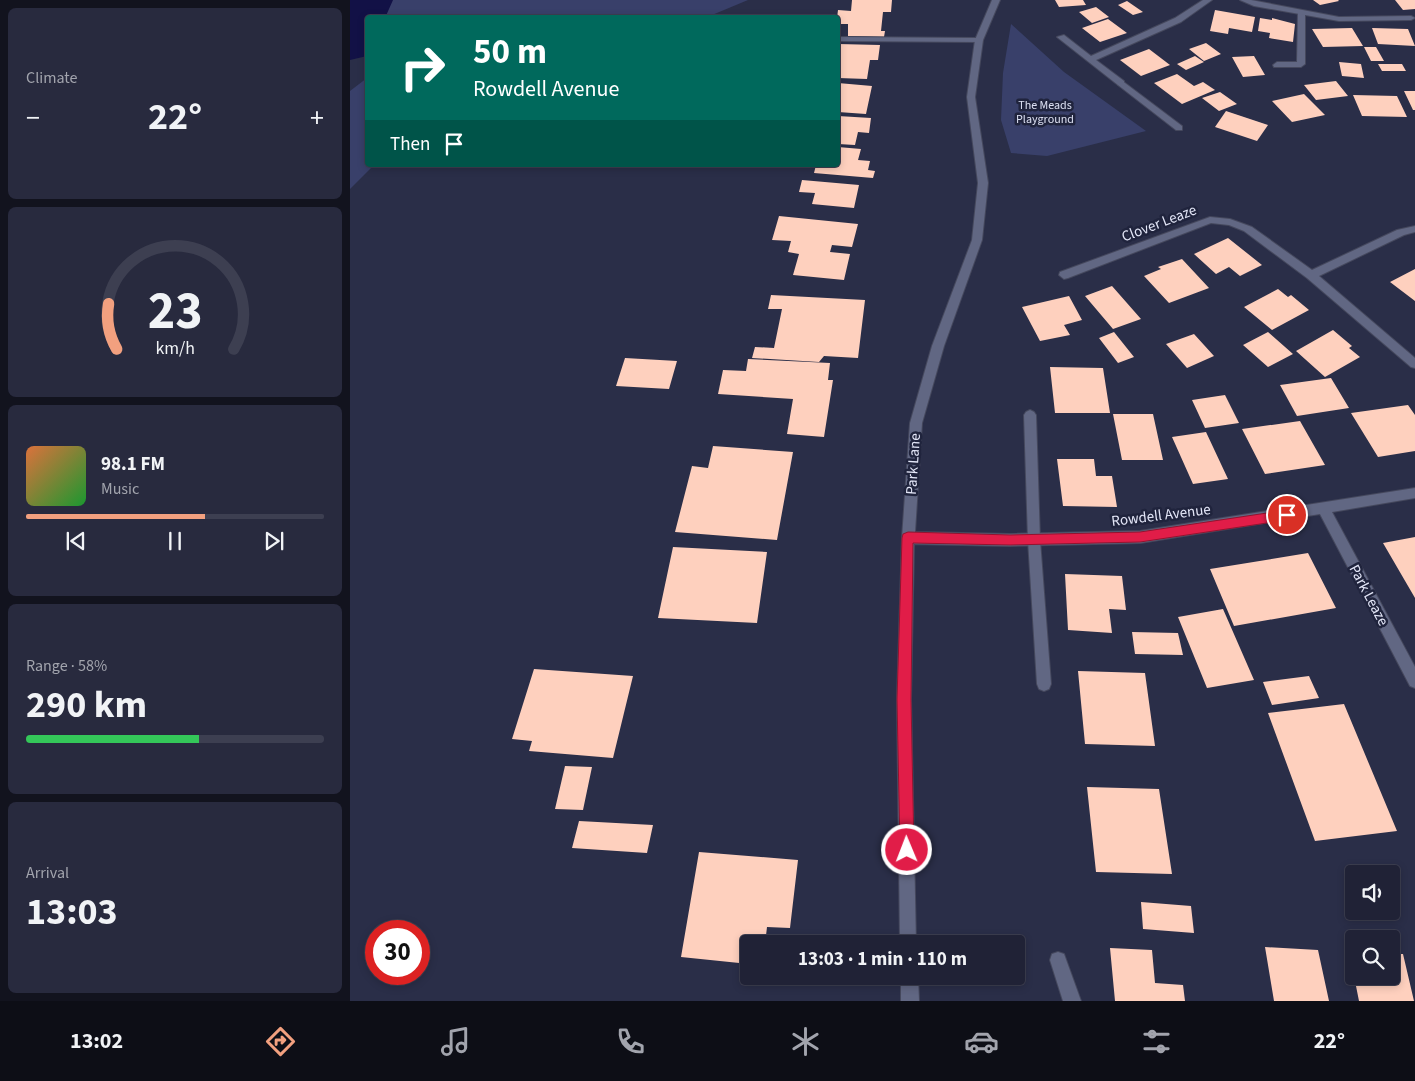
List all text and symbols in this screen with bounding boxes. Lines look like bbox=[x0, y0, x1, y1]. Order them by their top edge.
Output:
text: 50 m bbox=[473, 27, 547, 77]
icon: right bbox=[390, 35, 455, 100]
text: Climate bbox=[26, 67, 77, 89]
text: Rowdell Avenue bbox=[473, 73, 619, 105]
text: 22° bbox=[148, 90, 202, 144]
park label: The Meads Playground bbox=[1016, 97, 1074, 128]
text: − bbox=[26, 98, 40, 138]
text: + bbox=[310, 98, 324, 138]
icon: arrive bbox=[440, 130, 468, 158]
text: Then bbox=[390, 131, 430, 158]
street label: Clover Leaze bbox=[1119, 200, 1200, 247]
text: 23 bbox=[148, 275, 202, 349]
text: km/h bbox=[155, 336, 195, 361]
street label: Park Lane bbox=[901, 433, 926, 495]
text: 98.1 FM bbox=[101, 451, 165, 478]
text: Music bbox=[101, 478, 139, 500]
pin bbox=[1266, 494, 1308, 536]
street label: Rowdell Avenue bbox=[1110, 499, 1212, 532]
icon: arrive bbox=[1273, 501, 1301, 529]
icon: previous bbox=[62, 527, 90, 555]
icon: pause bbox=[161, 527, 189, 555]
icon: next bbox=[260, 527, 288, 555]
street label: Park Leaze bbox=[1344, 561, 1393, 630]
text: Range · 58% bbox=[26, 655, 107, 677]
text: 290 km bbox=[26, 678, 147, 732]
position arrow bbox=[880, 823, 932, 875]
text: Arrival bbox=[26, 862, 69, 884]
map controls bbox=[1345, 865, 1400, 985]
button: sound bbox=[1345, 865, 1400, 920]
text: 13:03 bbox=[26, 885, 118, 939]
speed limit sign: 30 bbox=[365, 920, 430, 985]
button: search bbox=[1345, 930, 1400, 985]
text: 13:03 · 1 min · 110 m bbox=[798, 946, 967, 973]
icon: directions bbox=[263, 1024, 298, 1059]
icon: music bbox=[438, 1024, 473, 1059]
icon: phone bbox=[613, 1024, 648, 1059]
icon: climate bbox=[788, 1024, 823, 1059]
icon: car bbox=[964, 1024, 999, 1059]
icon: filters bbox=[1139, 1024, 1174, 1059]
text: 13:02 bbox=[70, 1025, 123, 1057]
text: 22° bbox=[1314, 1025, 1345, 1057]

